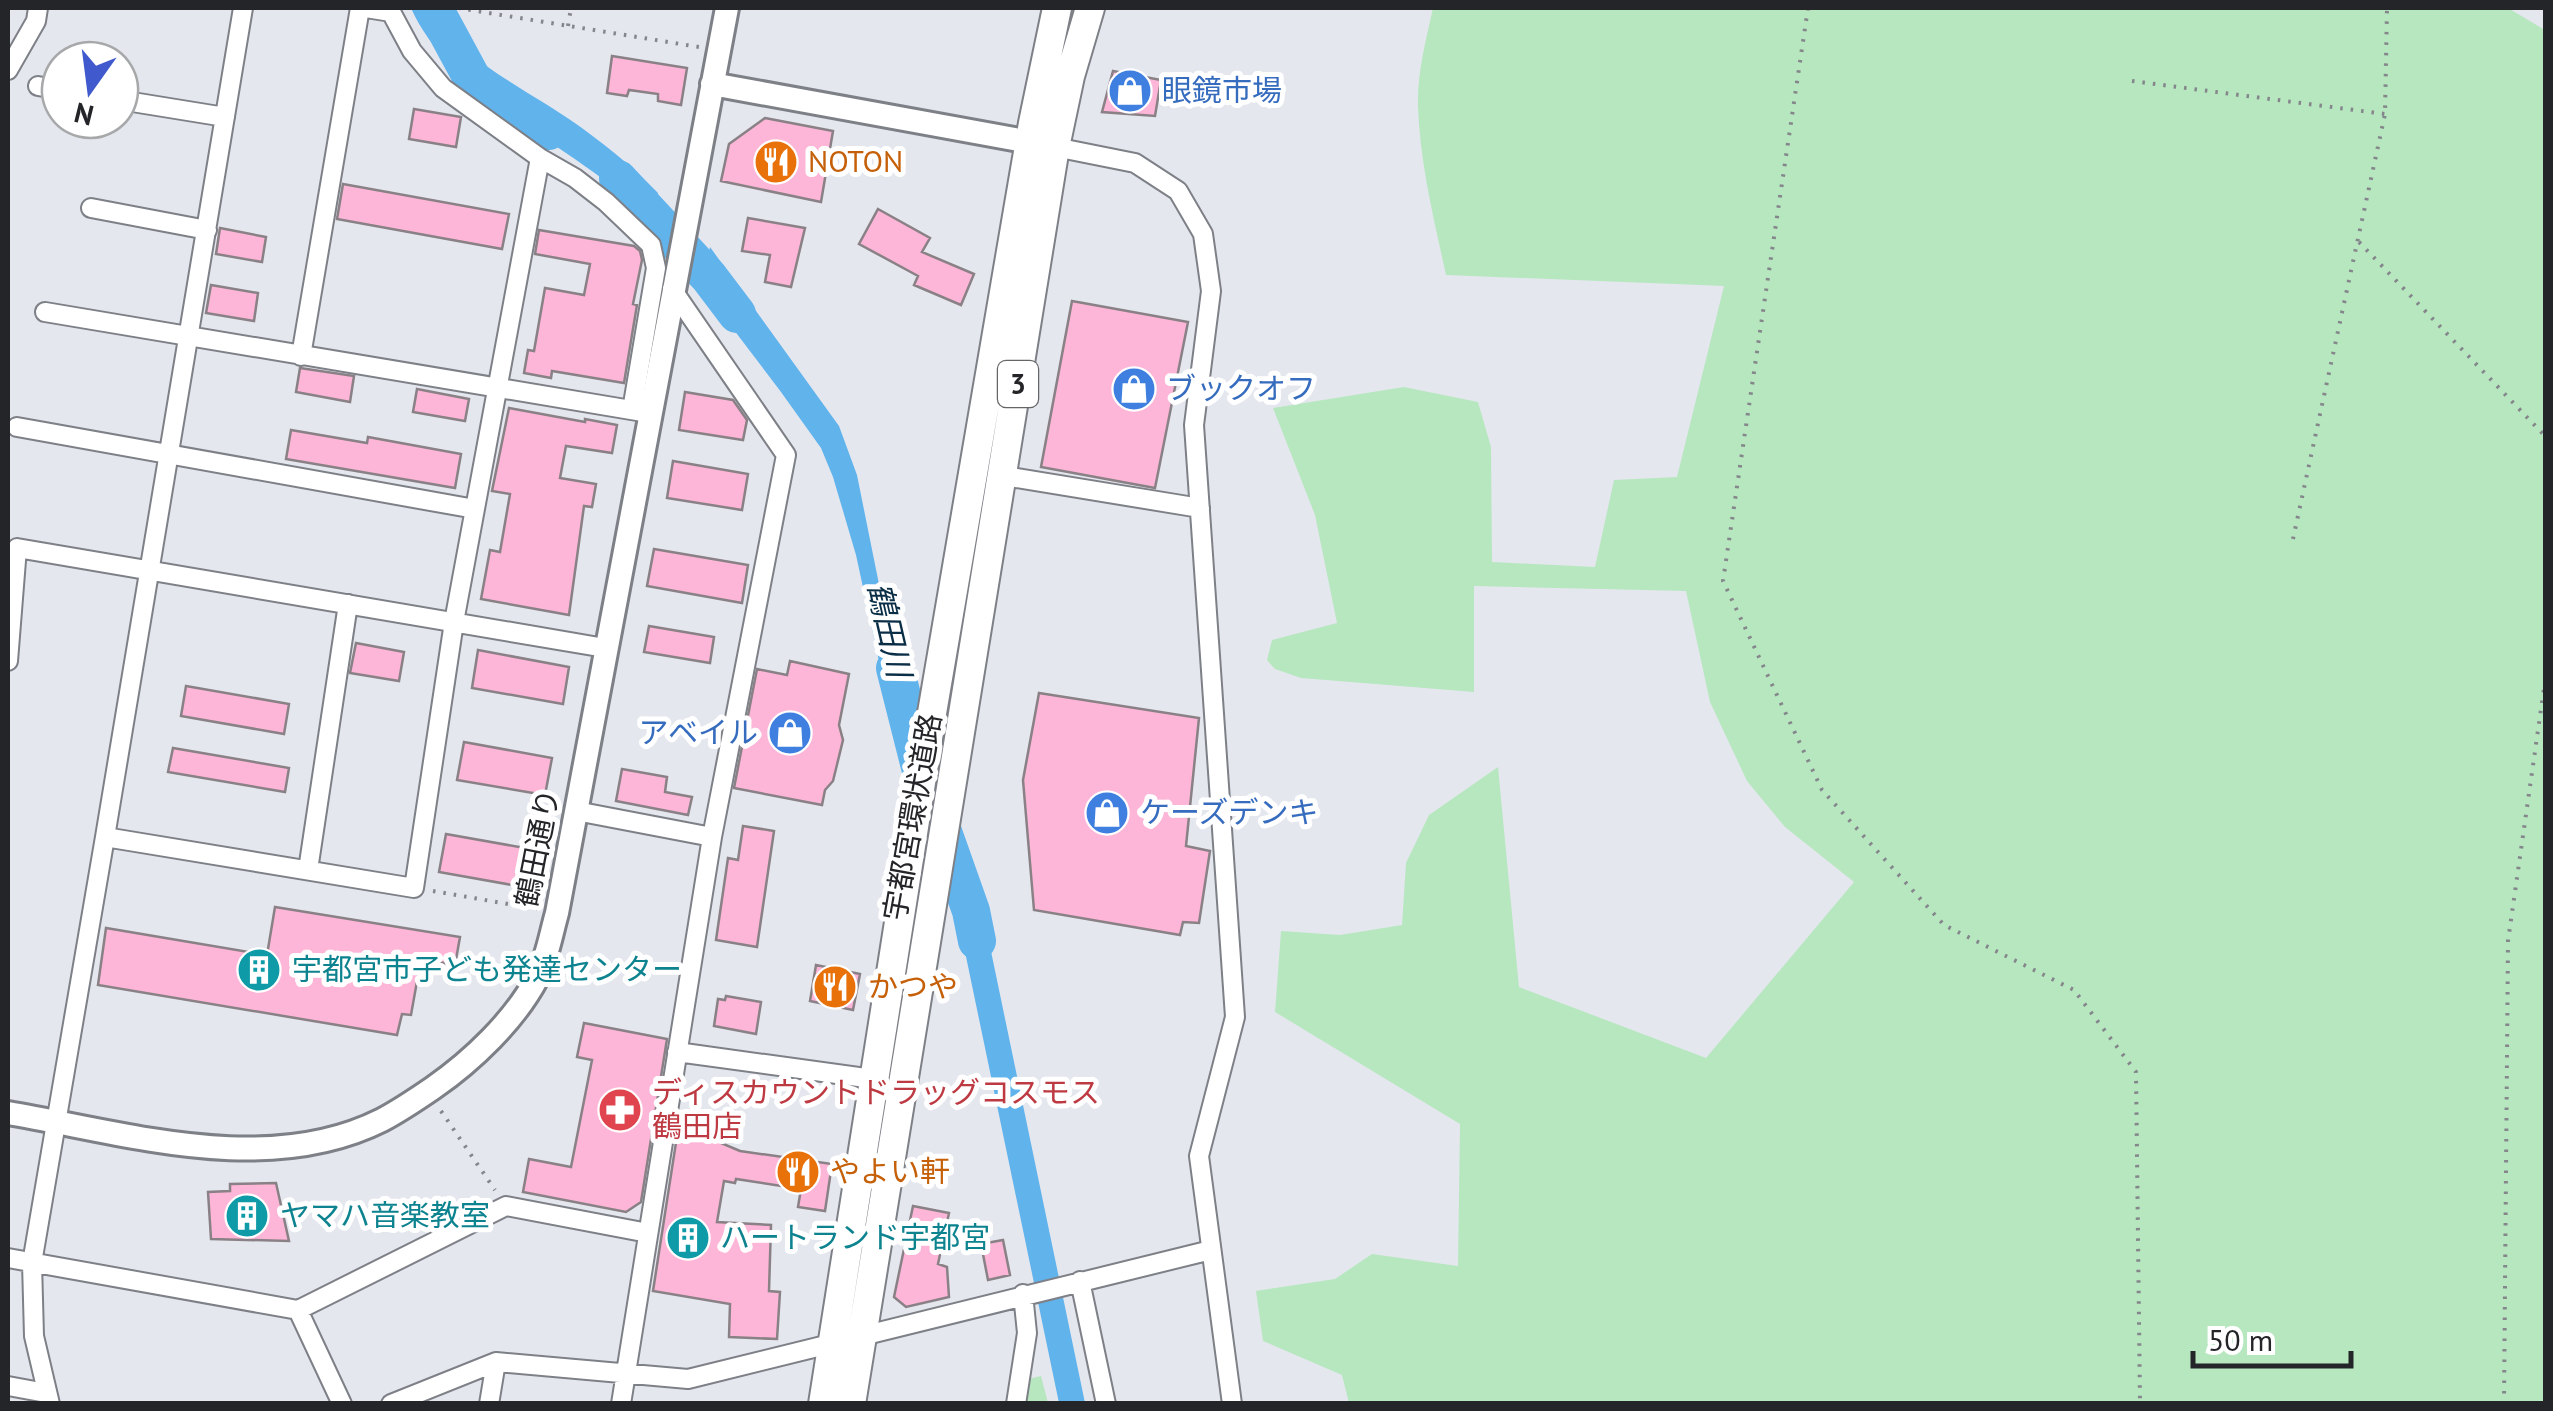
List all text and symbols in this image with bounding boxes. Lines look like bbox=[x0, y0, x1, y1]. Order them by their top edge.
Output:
north arrow bbox=[40, 40, 140, 140]
shop icon: 眼鏡市場 bbox=[1107, 68, 1153, 114]
place label: 眼鏡市場 bbox=[1162, 70, 1282, 109]
text: N bbox=[70, 95, 97, 135]
restaurant icon: NOTON bbox=[753, 139, 799, 185]
place label: NOTON bbox=[808, 141, 903, 180]
road number: 3 bbox=[998, 361, 1038, 407]
shop icon: ブックオフ bbox=[1111, 366, 1157, 412]
place label: ブックオフ bbox=[1166, 368, 1316, 407]
water label: 鶴田川 bbox=[859, 578, 922, 684]
shop icon: アベイル bbox=[767, 710, 813, 756]
street label: 宇都宮環状道路 bbox=[874, 710, 949, 924]
place label: アベイル bbox=[639, 712, 758, 751]
street label: 鶴田通り bbox=[506, 785, 567, 910]
shop icon: ケーズデンキ bbox=[1084, 790, 1130, 836]
place label: ケーズデンキ bbox=[1140, 792, 1319, 831]
building icon: 宇都宮市子ども発達センター bbox=[236, 947, 282, 993]
place label: 宇都宮市子ども発達センター bbox=[292, 949, 682, 988]
restaurant icon: かつや bbox=[812, 964, 858, 1010]
place label: かつや bbox=[868, 966, 958, 1005]
place label: ディスカウントドラッグコスモス 鶴田店 bbox=[652, 1072, 1100, 1145]
pharmacy icon: ディスカウントドラッグコスモス 鶴田店 bbox=[597, 1087, 643, 1133]
restaurant icon: やよい軒 bbox=[775, 1149, 821, 1195]
place label: やよい軒 bbox=[830, 1151, 950, 1190]
building icon: ヤマハ音楽教室 bbox=[224, 1193, 270, 1239]
place label: ヤマハ音楽教室 bbox=[280, 1195, 490, 1234]
building icon: ハートランド宇都宮 bbox=[665, 1215, 711, 1261]
place label: ハートランド宇都宮 bbox=[720, 1217, 990, 1256]
scale bar bbox=[2193, 1306, 2350, 1368]
text: 50 m bbox=[2208, 1320, 2273, 1359]

